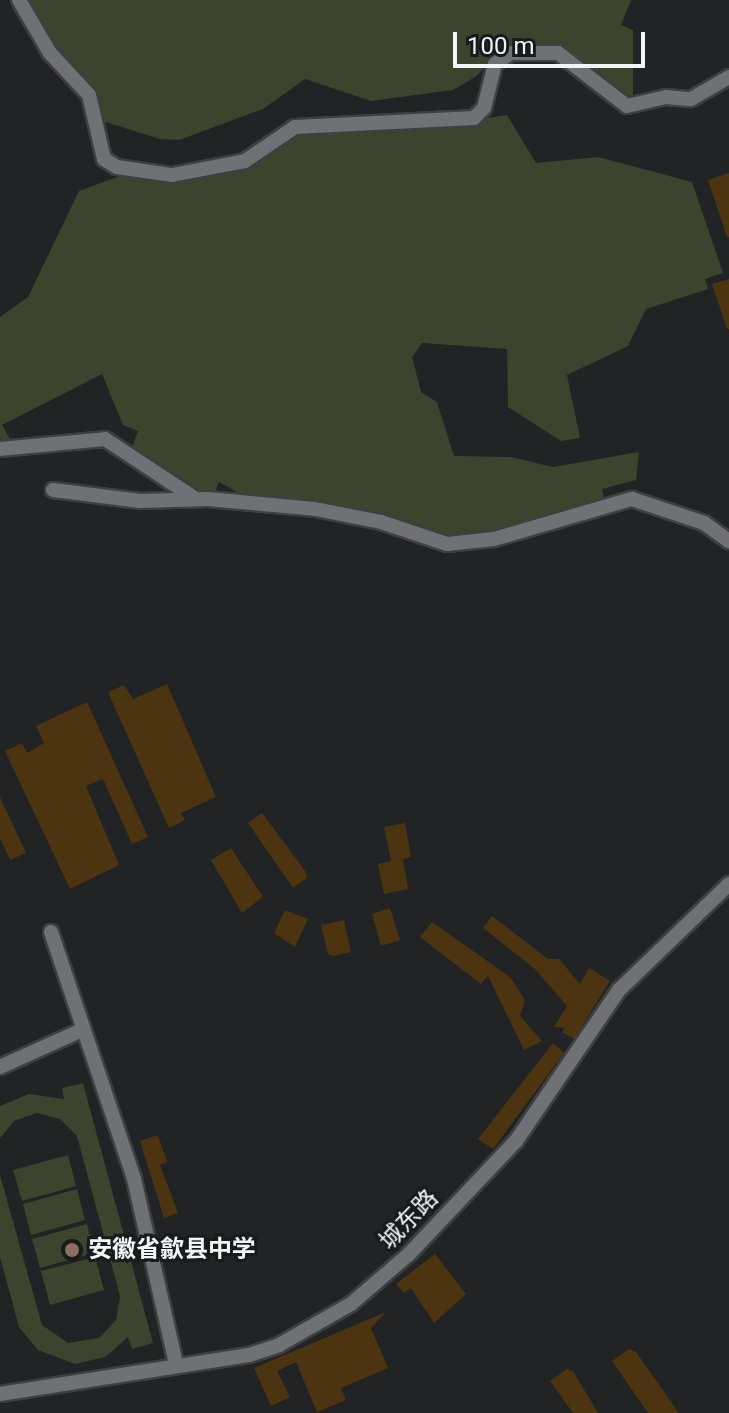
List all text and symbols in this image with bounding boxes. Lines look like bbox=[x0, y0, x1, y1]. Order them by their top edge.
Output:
scale bar bbox=[457, 16, 649, 66]
text: 100 m bbox=[467, 32, 534, 60]
street label: 城东路 bbox=[374, 1184, 444, 1256]
place label: 安徽省歙县中学 bbox=[88, 1236, 256, 1264]
marker: 安徽省歙县中学 bbox=[63, 1241, 81, 1259]

